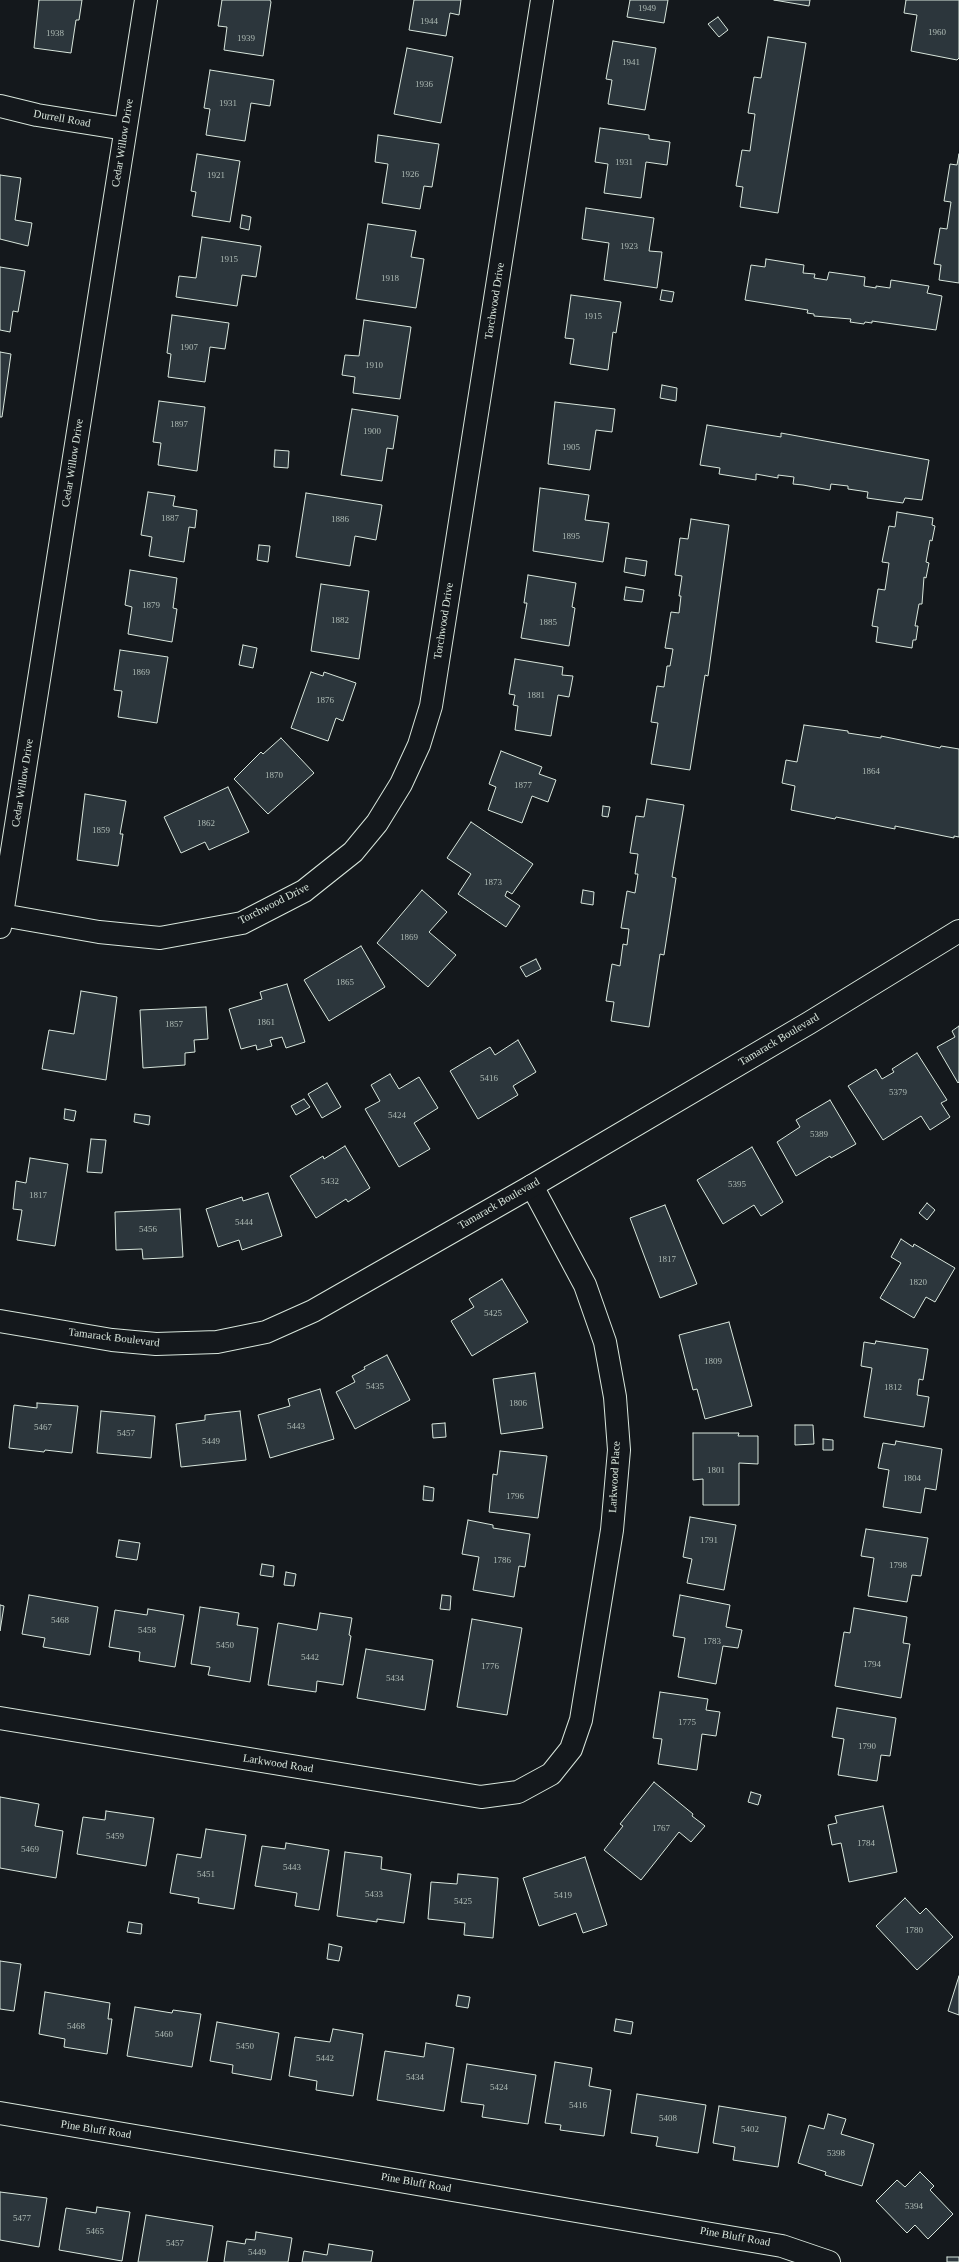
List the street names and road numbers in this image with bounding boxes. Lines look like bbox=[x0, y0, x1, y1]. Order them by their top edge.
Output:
street label: Cedar Willow Drive bbox=[109, 98, 137, 188]
street label: Durrell Road bbox=[32, 107, 92, 131]
street label: Torchwood Drive bbox=[482, 262, 508, 340]
street label: Cedar Willow Drive bbox=[59, 418, 87, 508]
street label: Torchwood Drive bbox=[431, 582, 457, 660]
street label: Cedar Willow Drive bbox=[9, 738, 37, 828]
street label: Torchwood Drive bbox=[236, 880, 312, 928]
street label: Tamarack Boulevard bbox=[736, 1011, 822, 1069]
street label: Tamarack Boulevard bbox=[456, 1175, 542, 1233]
street label: Tamarack Boulevard bbox=[68, 1326, 160, 1350]
street label: Larkwood Place bbox=[607, 1441, 623, 1513]
street label: Larkwood Road bbox=[242, 1752, 314, 1776]
street label: Pine Bluff Road bbox=[60, 2118, 132, 2142]
street label: Pine Bluff Road bbox=[380, 2170, 452, 2196]
street label: Pine Bluff Road bbox=[699, 2224, 771, 2250]

